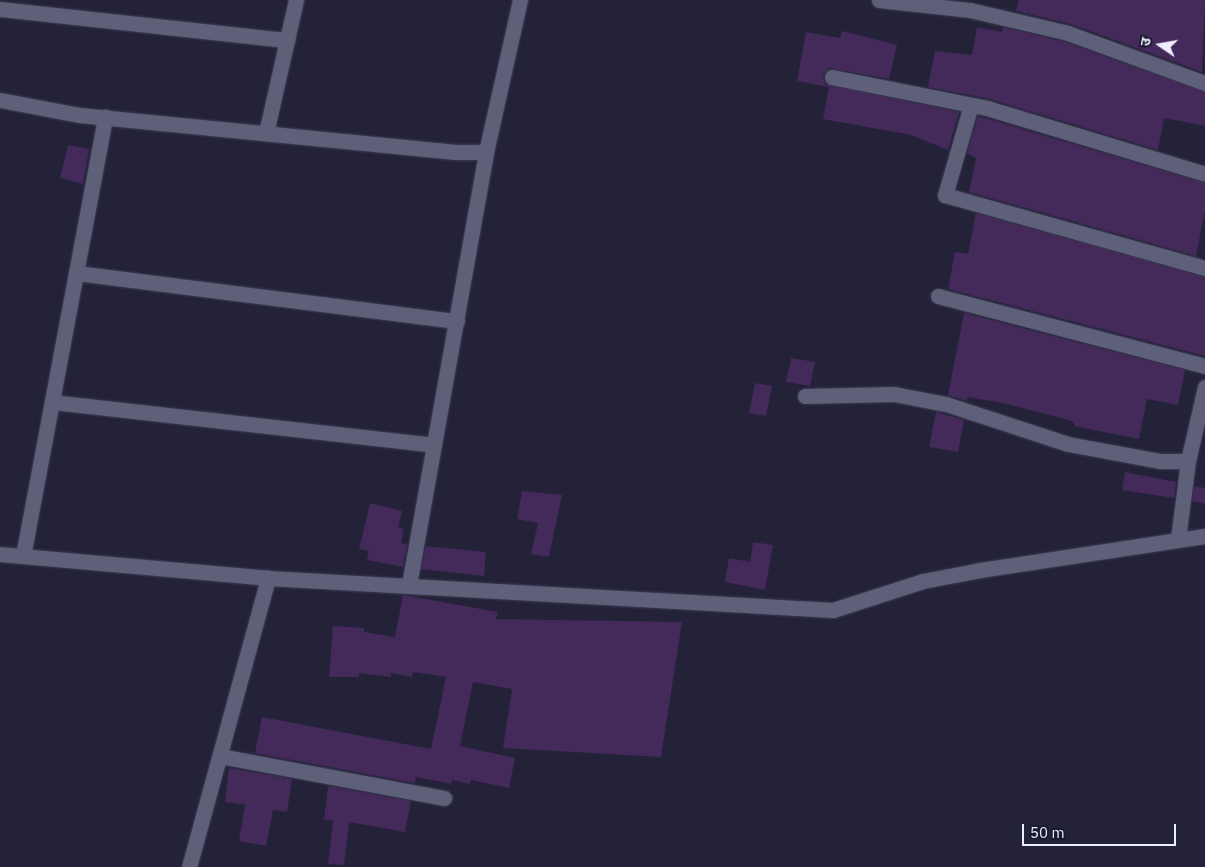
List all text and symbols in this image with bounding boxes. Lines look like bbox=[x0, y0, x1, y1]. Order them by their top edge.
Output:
north arrow bbox=[1135, 20, 1185, 70]
text: उ bbox=[1136, 36, 1155, 48]
scale bar bbox=[1025, 814, 1179, 846]
text: 50 m bbox=[1030, 823, 1065, 842]

